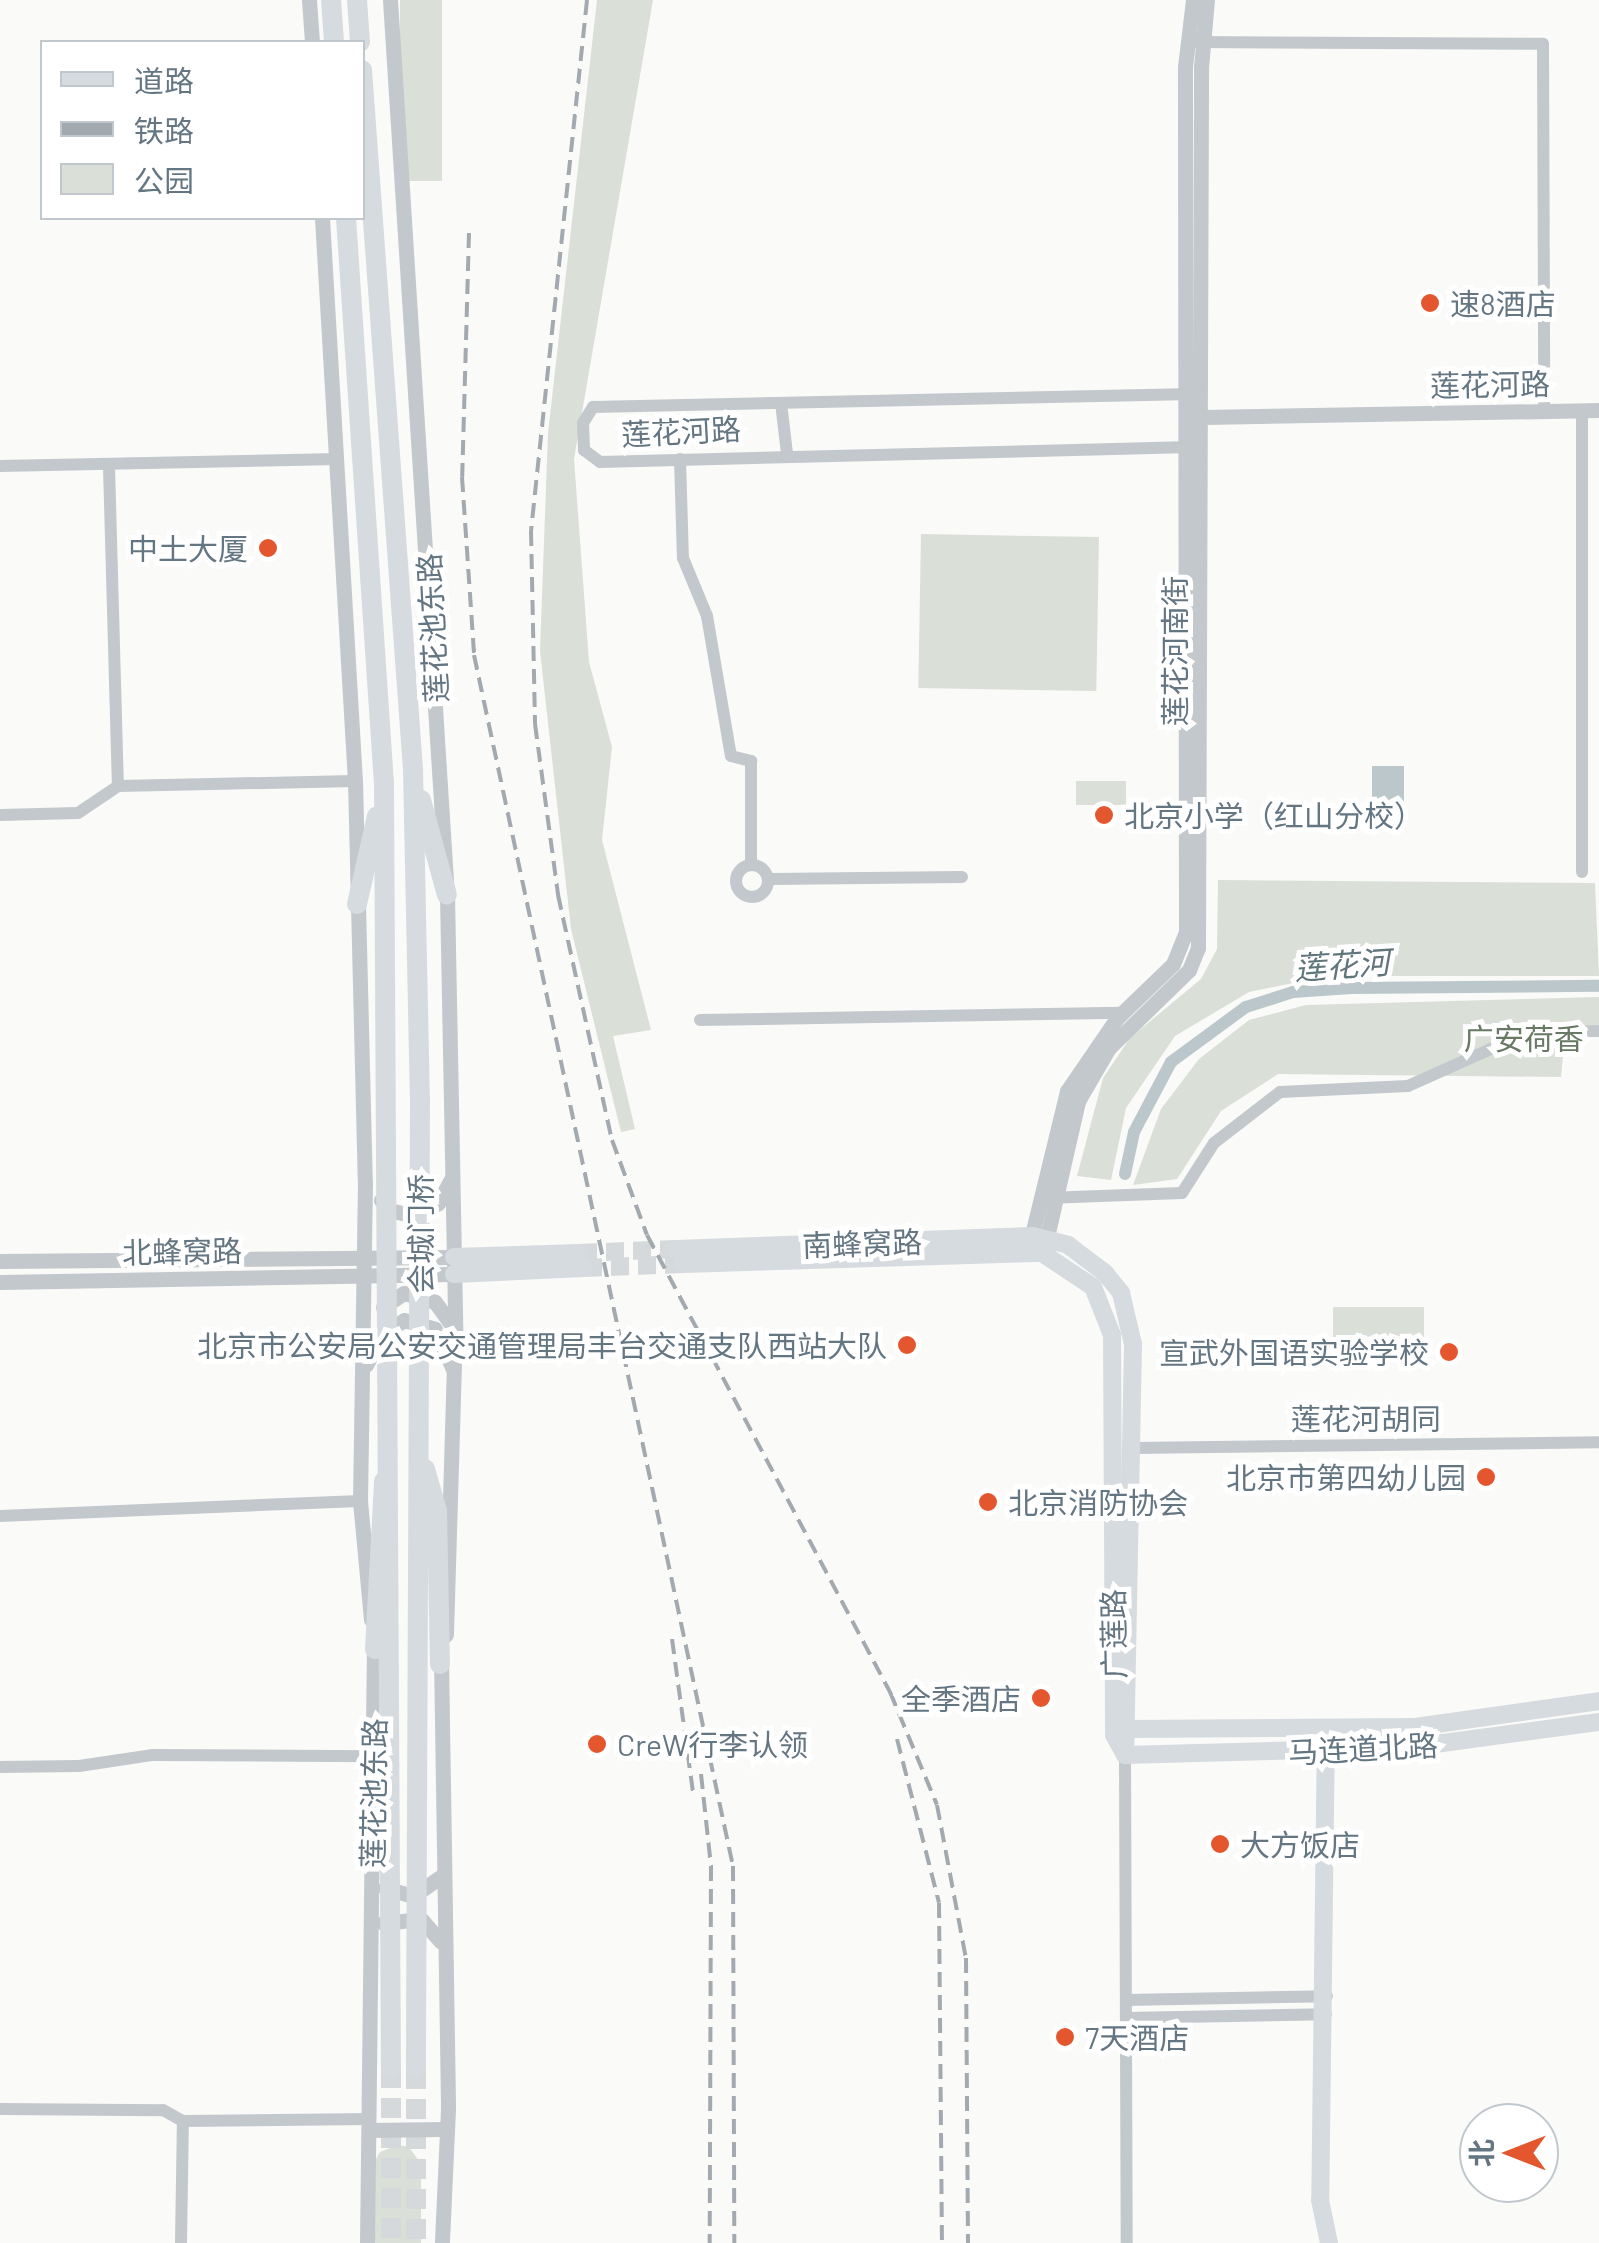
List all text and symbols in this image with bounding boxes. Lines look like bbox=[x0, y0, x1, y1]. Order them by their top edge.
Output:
legend bbox=[40, 40, 365, 220]
text: 道路 bbox=[134, 62, 194, 98]
text: 铁路 bbox=[134, 112, 194, 148]
text: 公园 bbox=[134, 162, 194, 198]
place label: 速8酒店 bbox=[1450, 285, 1556, 321]
marker: 速8酒店 bbox=[1419, 292, 1441, 314]
street label: 莲花河路 bbox=[1430, 365, 1550, 403]
street label: 莲花河路 bbox=[620, 410, 742, 452]
place label: 中土大厦 bbox=[128, 530, 248, 566]
marker: 中土大厦 bbox=[257, 537, 279, 559]
street label: 莲花池东路 bbox=[410, 552, 454, 704]
street label: 莲花河南街 bbox=[1156, 576, 1192, 726]
place label: 北京小学（红山分校） bbox=[1124, 797, 1424, 833]
marker: 北京小学（红山分校） bbox=[1093, 804, 1115, 826]
water label: 莲花河 bbox=[1293, 941, 1391, 987]
park label: 广安荷香 bbox=[1464, 1020, 1584, 1056]
street label: 会城门桥 bbox=[402, 1174, 438, 1294]
street label: 南蜂窝路 bbox=[801, 1223, 923, 1263]
street label: 北蜂窝路 bbox=[122, 1232, 242, 1270]
place label: 北京市公安局公安交通管理局丰台交通支队西站大队 bbox=[197, 1327, 887, 1363]
marker: 北京市公安局公安交通管理局丰台交通支队西站大队 bbox=[896, 1334, 918, 1356]
place label: 宣武外国语实验学校 bbox=[1159, 1334, 1429, 1370]
marker: 宣武外国语实验学校 bbox=[1438, 1341, 1460, 1363]
street label: 莲花河胡同 bbox=[1291, 1400, 1441, 1436]
place label: 北京市第四幼儿园 bbox=[1226, 1459, 1466, 1495]
marker: 北京市第四幼儿园 bbox=[1475, 1466, 1497, 1488]
place label: 北京消防协会 bbox=[1008, 1484, 1188, 1520]
marker: 北京消防协会 bbox=[977, 1491, 999, 1513]
street label: 广莲路 bbox=[1094, 1589, 1132, 1679]
place label: 全季酒店 bbox=[901, 1680, 1021, 1716]
marker: 全季酒店 bbox=[1030, 1687, 1052, 1709]
street label: 莲花池东路 bbox=[354, 1718, 392, 1868]
place label: CreW行李认领 bbox=[617, 1726, 808, 1762]
street label: 马连道北路 bbox=[1287, 1726, 1439, 1770]
marker: CreW行李认领 bbox=[586, 1733, 608, 1755]
place label: 大方饭店 bbox=[1240, 1826, 1360, 1862]
marker: 大方饭店 bbox=[1209, 1833, 1231, 1855]
place label: 7天酒店 bbox=[1085, 2019, 1189, 2055]
marker: 7天酒店 bbox=[1054, 2026, 1076, 2048]
north arrow bbox=[1459, 2103, 1559, 2203]
text: 北 bbox=[1464, 2139, 1498, 2167]

